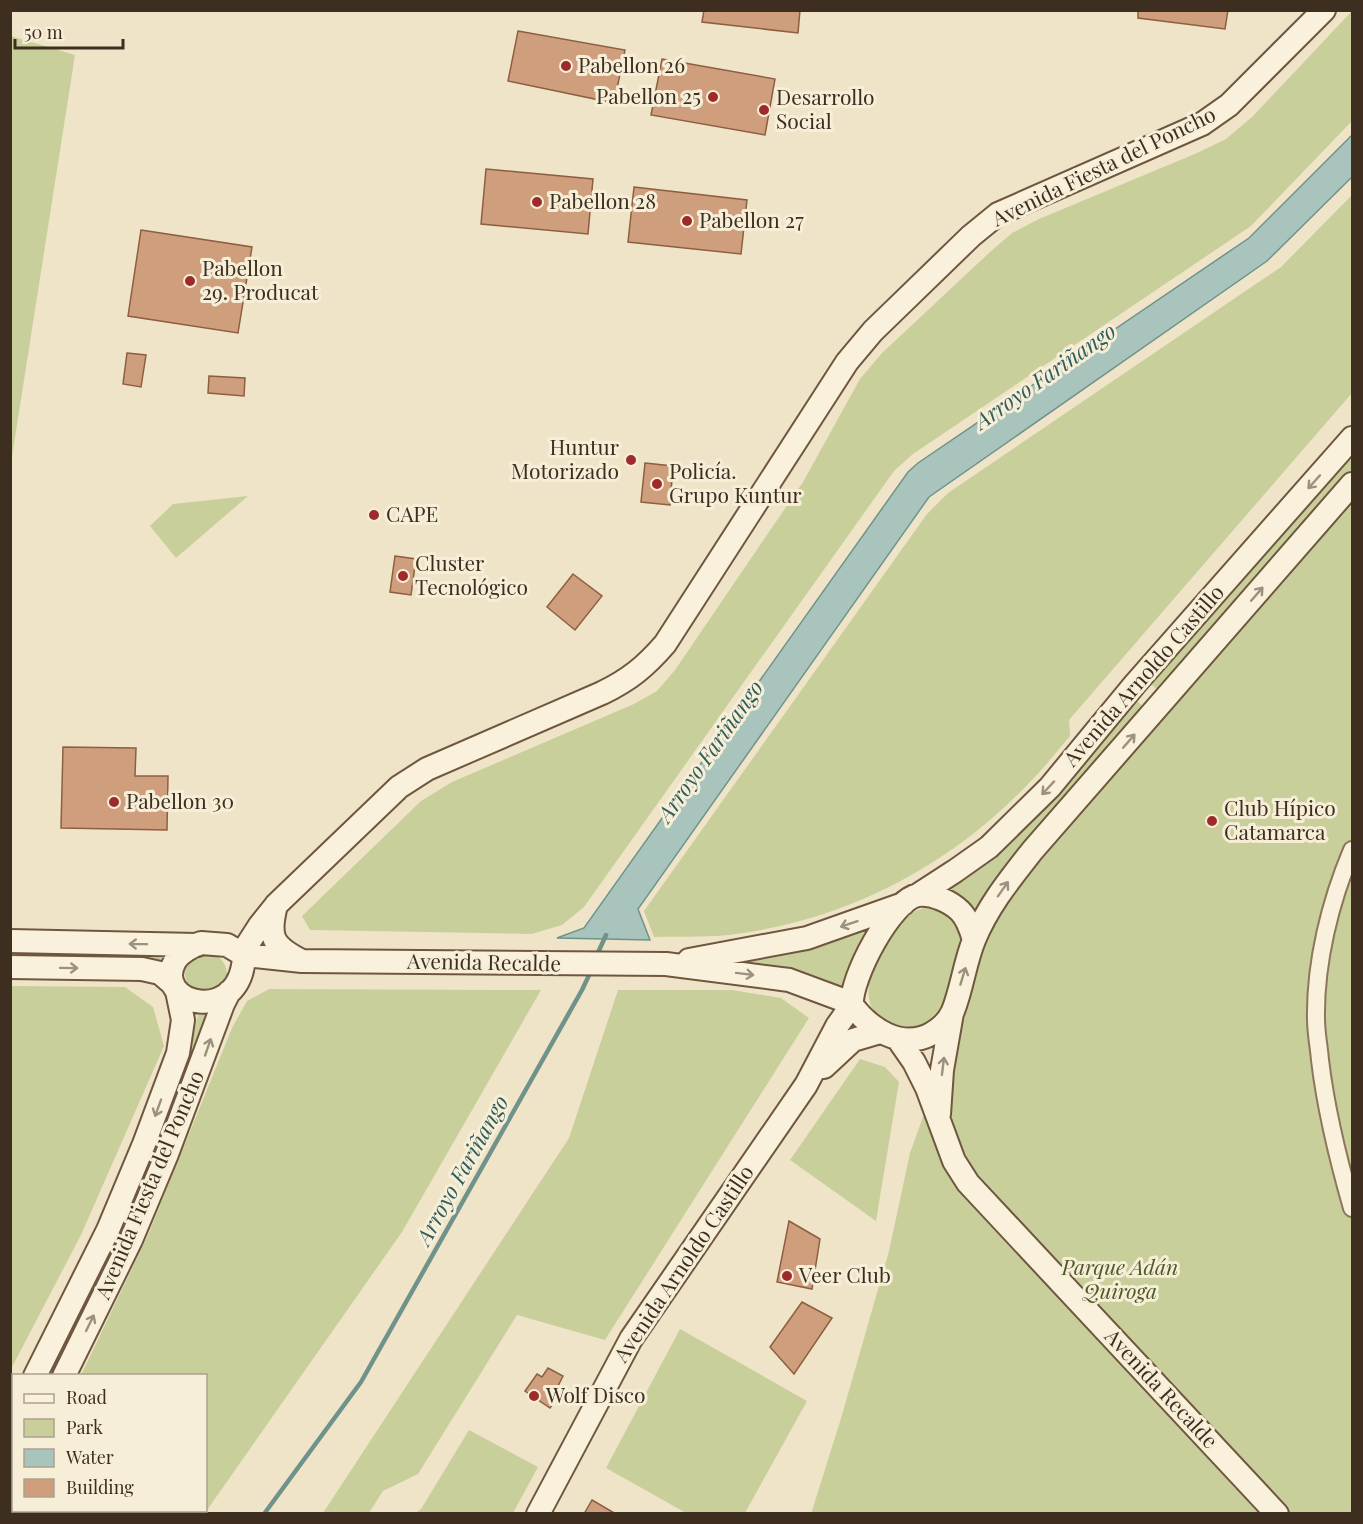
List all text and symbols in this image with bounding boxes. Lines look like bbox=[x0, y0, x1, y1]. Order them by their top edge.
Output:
scale bar bbox=[15, 12, 123, 50]
text: 50 m bbox=[24, 20, 63, 44]
place label: Pabellon 26 bbox=[578, 50, 685, 78]
marker: Pabellon 26 bbox=[559, 59, 573, 73]
place label: Pabellon 25 bbox=[596, 81, 701, 109]
place label: Desarrollo Social bbox=[776, 82, 875, 134]
marker: Pabellon 25 bbox=[706, 90, 720, 104]
street label: Avenida Fiesta del Poncho bbox=[986, 99, 1220, 232]
marker: Desarrollo Social bbox=[757, 103, 771, 117]
place label: Pabellon 28 bbox=[549, 186, 656, 214]
marker: Pabellon 28 bbox=[530, 195, 544, 209]
place label: Pabellon 27 bbox=[699, 205, 804, 233]
marker: Pabellon 27 bbox=[680, 214, 694, 228]
place label: Pabellon 29. Producat bbox=[202, 253, 319, 305]
marker: Pabellon 29. Producat bbox=[183, 274, 197, 288]
water label: Arroyo Fariñango bbox=[966, 315, 1121, 436]
place label: Huntur Motorizado bbox=[511, 432, 620, 484]
marker: Huntur Motorizado bbox=[624, 453, 638, 467]
place label: Policía. Grupo Kuntur bbox=[669, 456, 802, 508]
one-way arrow bbox=[1307, 474, 1321, 489]
marker: Policía. Grupo Kuntur bbox=[650, 477, 664, 491]
place label: CAPE bbox=[386, 499, 438, 527]
marker: CAPE bbox=[367, 508, 381, 522]
place label: Cluster Tecnológico bbox=[415, 548, 528, 600]
marker: Cluster Tecnológico bbox=[396, 569, 410, 583]
street label: Avenida Arnoldo Castillo bbox=[1055, 578, 1229, 772]
one-way arrow bbox=[1250, 587, 1264, 602]
water label: Arroyo Fariñango bbox=[648, 674, 769, 829]
one-way arrow bbox=[1122, 734, 1136, 749]
one-way arrow bbox=[1041, 780, 1055, 795]
place label: Pabellon 30 bbox=[126, 786, 234, 814]
place label: Club Hípico Catamarca bbox=[1224, 793, 1336, 845]
marker: Pabellon 30 bbox=[107, 795, 121, 809]
marker: Club Hípico Catamarca bbox=[1205, 814, 1219, 828]
one-way arrow bbox=[996, 881, 1009, 898]
one-way arrow bbox=[840, 920, 859, 931]
one-way arrow bbox=[129, 938, 149, 949]
street label: Avenida Recalde bbox=[406, 946, 561, 976]
one-way arrow bbox=[58, 962, 78, 973]
one-way arrow bbox=[958, 967, 969, 986]
one-way arrow bbox=[734, 969, 754, 980]
one-way arrow bbox=[203, 1038, 214, 1057]
one-way arrow bbox=[938, 1057, 949, 1077]
street label: Avenida Fiesta del Poncho bbox=[87, 1066, 209, 1304]
water label: Arroyo Fariñango bbox=[407, 1089, 515, 1251]
one-way arrow bbox=[151, 1098, 162, 1117]
street label: Avenida Arnoldo Castillo bbox=[605, 1159, 759, 1368]
park label: Parque Adán Quiroga bbox=[1061, 1252, 1178, 1304]
place label: Veer Club bbox=[798, 1260, 891, 1288]
marker: Veer Club bbox=[780, 1269, 794, 1283]
one-way arrow bbox=[85, 1315, 97, 1333]
street label: Avenida Recalde bbox=[1099, 1321, 1225, 1453]
legend bbox=[12, 1374, 207, 1512]
place label: Wolf Disco bbox=[545, 1380, 646, 1408]
text: Road bbox=[66, 1385, 107, 1409]
marker: Wolf Disco bbox=[527, 1389, 541, 1403]
text: Park bbox=[66, 1415, 103, 1439]
text: Water bbox=[65, 1445, 114, 1469]
text: Building bbox=[66, 1475, 134, 1499]

